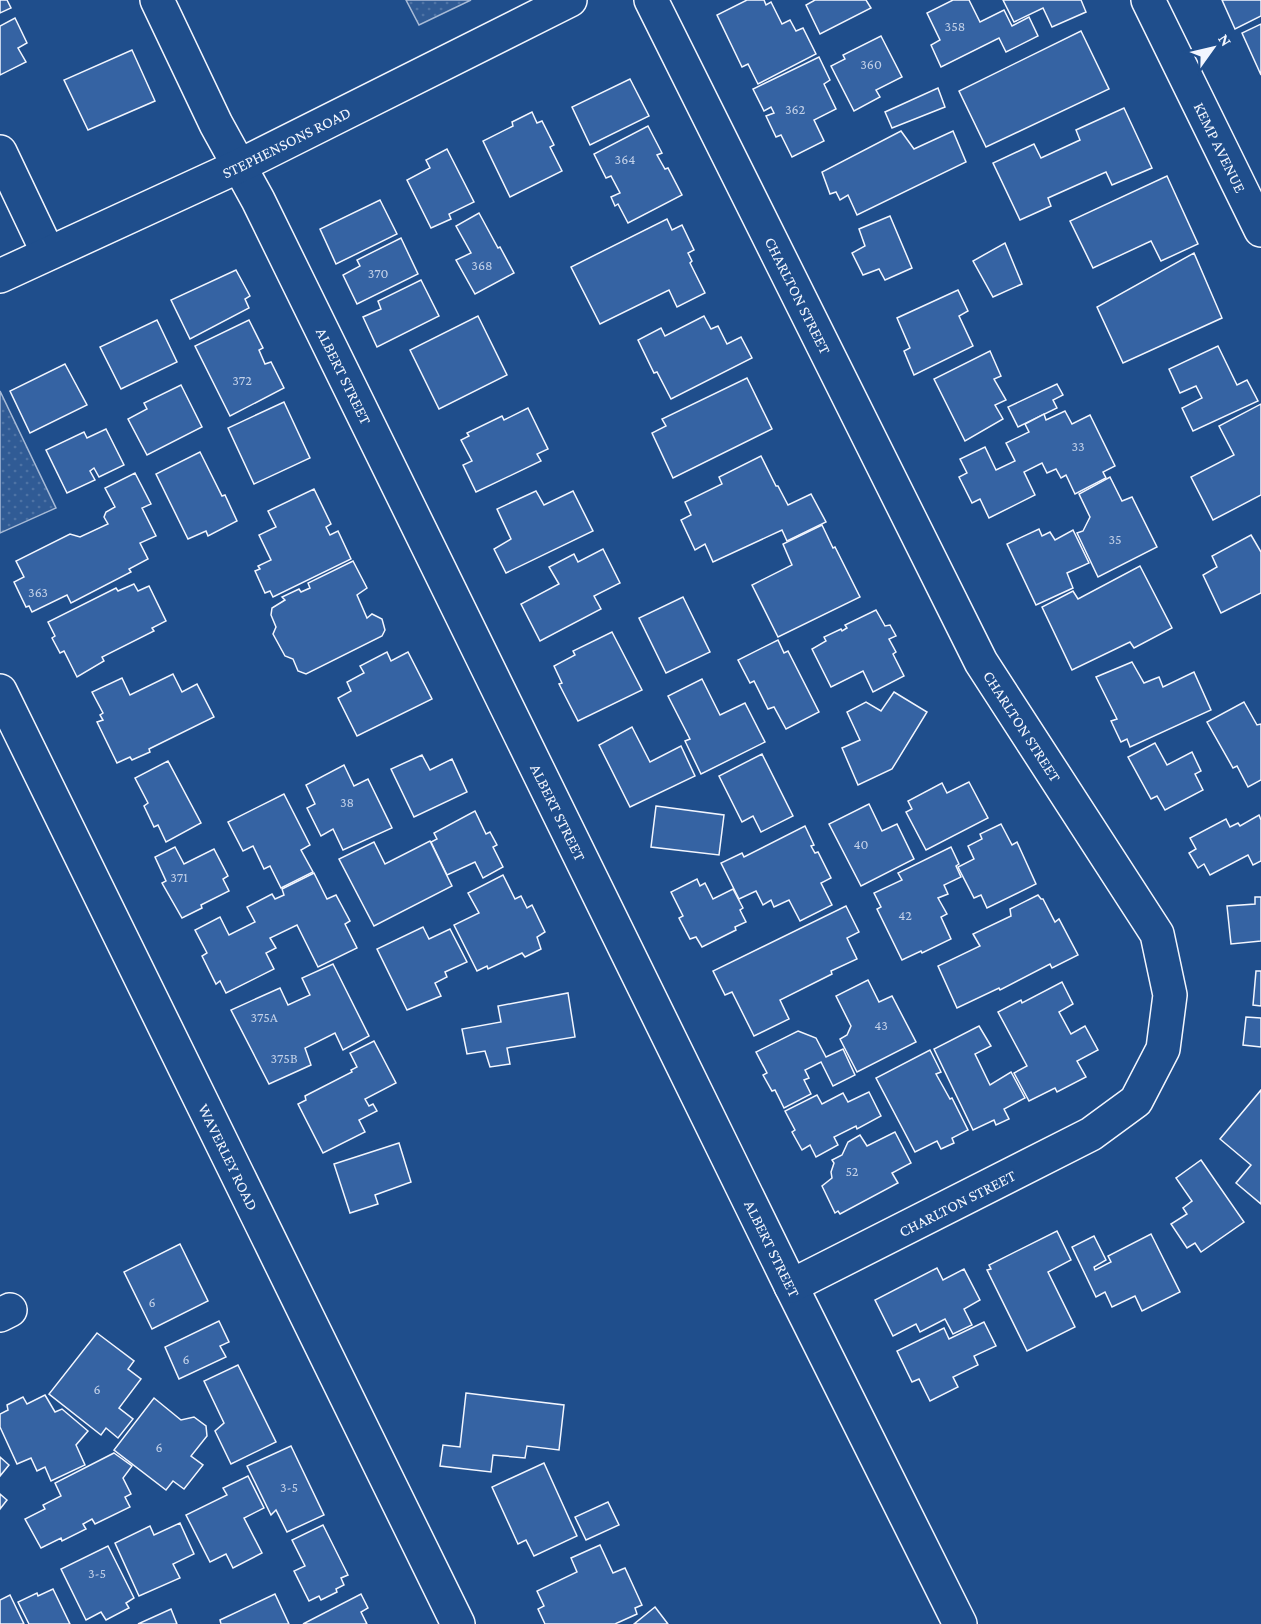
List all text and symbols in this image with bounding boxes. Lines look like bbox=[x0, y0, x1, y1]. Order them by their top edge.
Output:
house number: 358 bbox=[945, 18, 965, 34]
north arrow bbox=[1183, 18, 1243, 78]
text: N bbox=[1215, 31, 1235, 49]
house number: 360 bbox=[860, 56, 882, 72]
street label: KEMP AVENUE bbox=[1191, 100, 1249, 196]
house number: 362 bbox=[785, 101, 805, 117]
street label: STEPHENSONS ROAD bbox=[220, 104, 353, 182]
house number: 364 bbox=[615, 151, 635, 167]
street label: CHARLTON STREET bbox=[761, 234, 834, 357]
house number: 368 bbox=[471, 257, 493, 273]
house number: 370 bbox=[368, 265, 388, 281]
street label: ALBERT STREET bbox=[313, 325, 375, 428]
house number: 372 bbox=[232, 372, 252, 388]
house number: 33 bbox=[1071, 438, 1085, 454]
house number: 35 bbox=[1108, 531, 1122, 547]
house number: 363 bbox=[28, 584, 48, 600]
street label: CHARLTON STREET bbox=[980, 668, 1064, 785]
street label: ALBERT STREET bbox=[527, 761, 589, 864]
house number: 38 bbox=[340, 794, 354, 810]
house number: 40 bbox=[853, 836, 869, 852]
house number: 371 bbox=[170, 869, 188, 885]
house number: 42 bbox=[898, 907, 912, 923]
house number: 375A bbox=[250, 1009, 278, 1025]
house number: 43 bbox=[874, 1017, 888, 1033]
house number: 375B bbox=[270, 1050, 298, 1066]
street label: WAVERLEY ROAD bbox=[195, 1101, 262, 1213]
house number: 52 bbox=[846, 1163, 859, 1179]
street label: CHARLTON STREET bbox=[896, 1167, 1019, 1240]
street label: ALBERT STREET bbox=[741, 1197, 803, 1300]
house number: 6 bbox=[148, 1294, 156, 1310]
house number: 6 bbox=[182, 1351, 190, 1367]
house number: 6 bbox=[93, 1381, 101, 1397]
house number: 6 bbox=[155, 1439, 163, 1455]
house number: 3-5 bbox=[280, 1479, 298, 1495]
house number: 3-5 bbox=[88, 1565, 106, 1581]

